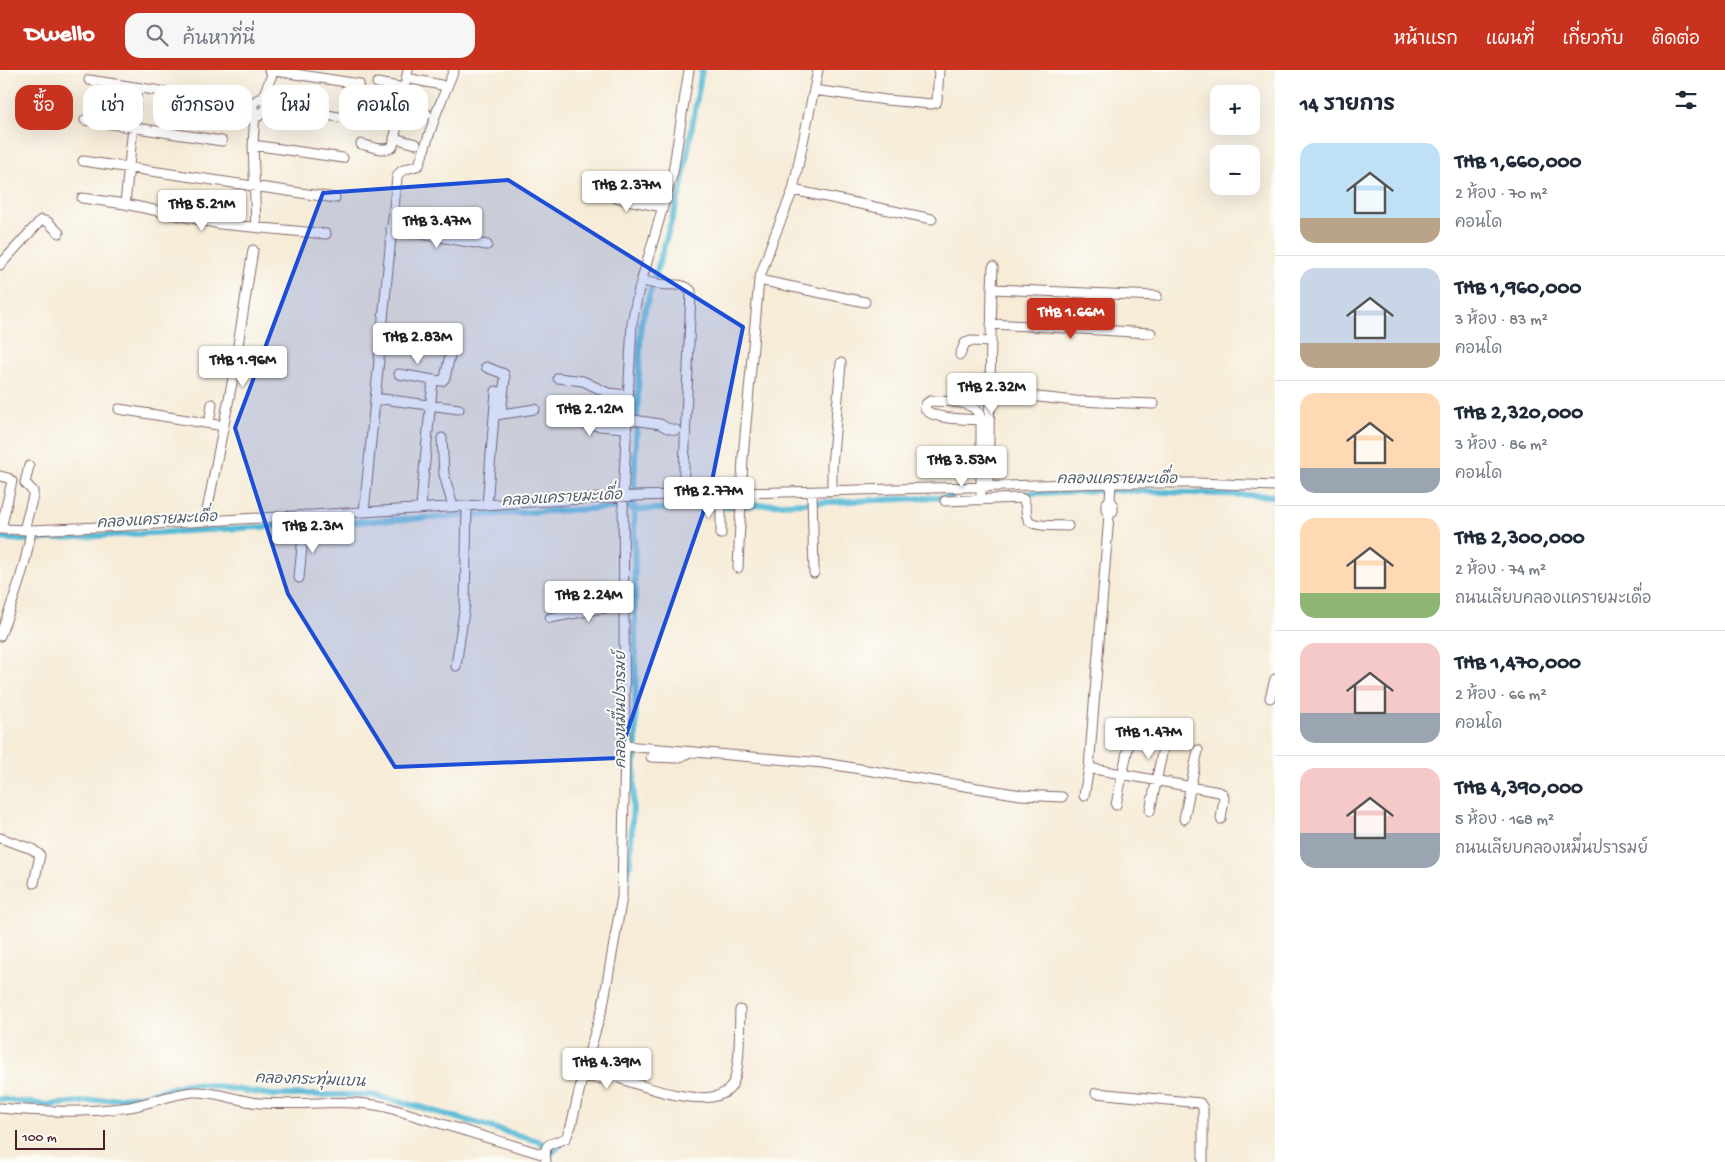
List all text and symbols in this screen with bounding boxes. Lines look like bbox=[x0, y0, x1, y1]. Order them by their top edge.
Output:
search box bbox=[125, 13, 475, 58]
text: Dwello bbox=[25, 21, 95, 50]
icon: search bbox=[143, 21, 171, 49]
text: ค้นหาที่นี่ bbox=[183, 29, 255, 52]
text: หน้าแรก bbox=[1394, 30, 1458, 51]
text: แผนที่ bbox=[1486, 30, 1534, 51]
text: เกี่ยวกับ bbox=[1562, 30, 1624, 51]
text: ติดต่อ bbox=[1652, 30, 1700, 51]
chip: ซื้อ bbox=[15, 85, 73, 130]
chip: เช่า bbox=[83, 85, 143, 130]
chip: ตัวกรอง bbox=[153, 85, 252, 130]
chip: ใหม่ bbox=[262, 85, 329, 130]
chip: คอนโด bbox=[339, 85, 428, 130]
map controls bbox=[1210, 85, 1260, 195]
button: + bbox=[1210, 85, 1260, 135]
icon: filters bbox=[1672, 86, 1700, 114]
text: 14 รายการ bbox=[1300, 94, 1395, 119]
button: − bbox=[1210, 145, 1260, 195]
text: THB 1,660,000 bbox=[1455, 151, 1581, 176]
icon: home bbox=[1340, 163, 1400, 223]
pin: THB 2.37M bbox=[570, 170, 684, 213]
text: THB 2.37M bbox=[593, 177, 661, 196]
text: 2 ห้อง · 70 m² bbox=[1455, 186, 1548, 205]
pin: THB 5.21M bbox=[145, 190, 259, 232]
text: THB 5.21M bbox=[169, 196, 235, 215]
pin: THB 3.47M bbox=[380, 206, 494, 249]
text: THB 3.47M bbox=[403, 213, 471, 232]
text: คอนโด bbox=[1455, 215, 1502, 234]
text: THB 1,960,000 bbox=[1455, 277, 1581, 302]
icon: home bbox=[1340, 288, 1400, 348]
pin: THB 1.66M bbox=[1014, 298, 1128, 340]
text: THB 1.66M bbox=[1038, 304, 1104, 323]
text: 3 ห้อง · 83 m² bbox=[1455, 312, 1548, 331]
pin: THB 2.83M bbox=[361, 322, 475, 365]
text: THB 2.83M bbox=[384, 329, 452, 348]
text: คอนโด bbox=[1455, 341, 1502, 360]
pin: THB 1.96M bbox=[186, 346, 300, 388]
text: THB 1.96M bbox=[210, 352, 276, 371]
pin: THB 2.32M bbox=[935, 372, 1049, 415]
text: THB 2.32M bbox=[958, 379, 1026, 398]
pin: THB 2.12M bbox=[533, 394, 647, 437]
text: THB 2.12M bbox=[557, 401, 623, 420]
text: THB 2,320,000 bbox=[1455, 402, 1583, 427]
icon: home bbox=[1340, 413, 1400, 473]
text: 3 ห้อง · 86 m² bbox=[1455, 437, 1548, 456]
pin: THB 3.53M bbox=[905, 446, 1019, 488]
text: THB 3.53M bbox=[928, 452, 996, 471]
water label: คลองแครายมะเดื่อ bbox=[1057, 464, 1178, 489]
text: คอนโด bbox=[1455, 466, 1502, 485]
pin: THB 2.77M bbox=[652, 476, 766, 519]
water label: คลองแครายมะเดื่อ bbox=[501, 480, 624, 511]
text: THB 2.77M bbox=[675, 483, 743, 502]
water label: คลองแครายมะเดื่อ bbox=[96, 502, 219, 533]
pin: THB 2.3M bbox=[261, 512, 365, 554]
text: THB 2.3M bbox=[283, 518, 343, 537]
text: THB 2,300,000 bbox=[1455, 527, 1585, 552]
icon: home bbox=[1340, 538, 1400, 598]
text: 2 ห้อง · 74 m² bbox=[1455, 562, 1546, 581]
pin: THB 2.24M bbox=[532, 580, 646, 623]
text: THB 2.24M bbox=[556, 587, 622, 606]
text: ถนนเลียบคลองแครายมะเดื่อ bbox=[1455, 591, 1651, 610]
water label: คลองหมื่นปรารมย์ bbox=[606, 648, 631, 769]
text: THB 1,470,000 bbox=[1455, 652, 1581, 677]
icon: home bbox=[1340, 663, 1400, 723]
text: 2 ห้อง · 66 m² bbox=[1455, 687, 1547, 706]
text: คอนโด bbox=[1455, 716, 1502, 735]
pin: THB 1.47M bbox=[1092, 718, 1206, 760]
text: THB 1.47M bbox=[1116, 724, 1182, 743]
text: THB 4,390,000 bbox=[1455, 777, 1583, 802]
icon: home bbox=[1340, 788, 1400, 848]
text: 5 ห้อง · 168 m² bbox=[1455, 812, 1554, 831]
text: ถนนเลียบคลองหมื่นปรารมย์ bbox=[1455, 841, 1648, 860]
pin: THB 4.39M bbox=[550, 1048, 664, 1090]
text: THB 4.39M bbox=[573, 1054, 641, 1073]
water label: คลองกระทุ่มแบน bbox=[255, 1067, 366, 1092]
scale bar bbox=[15, 1127, 105, 1150]
text: 100 m bbox=[22, 1130, 57, 1147]

